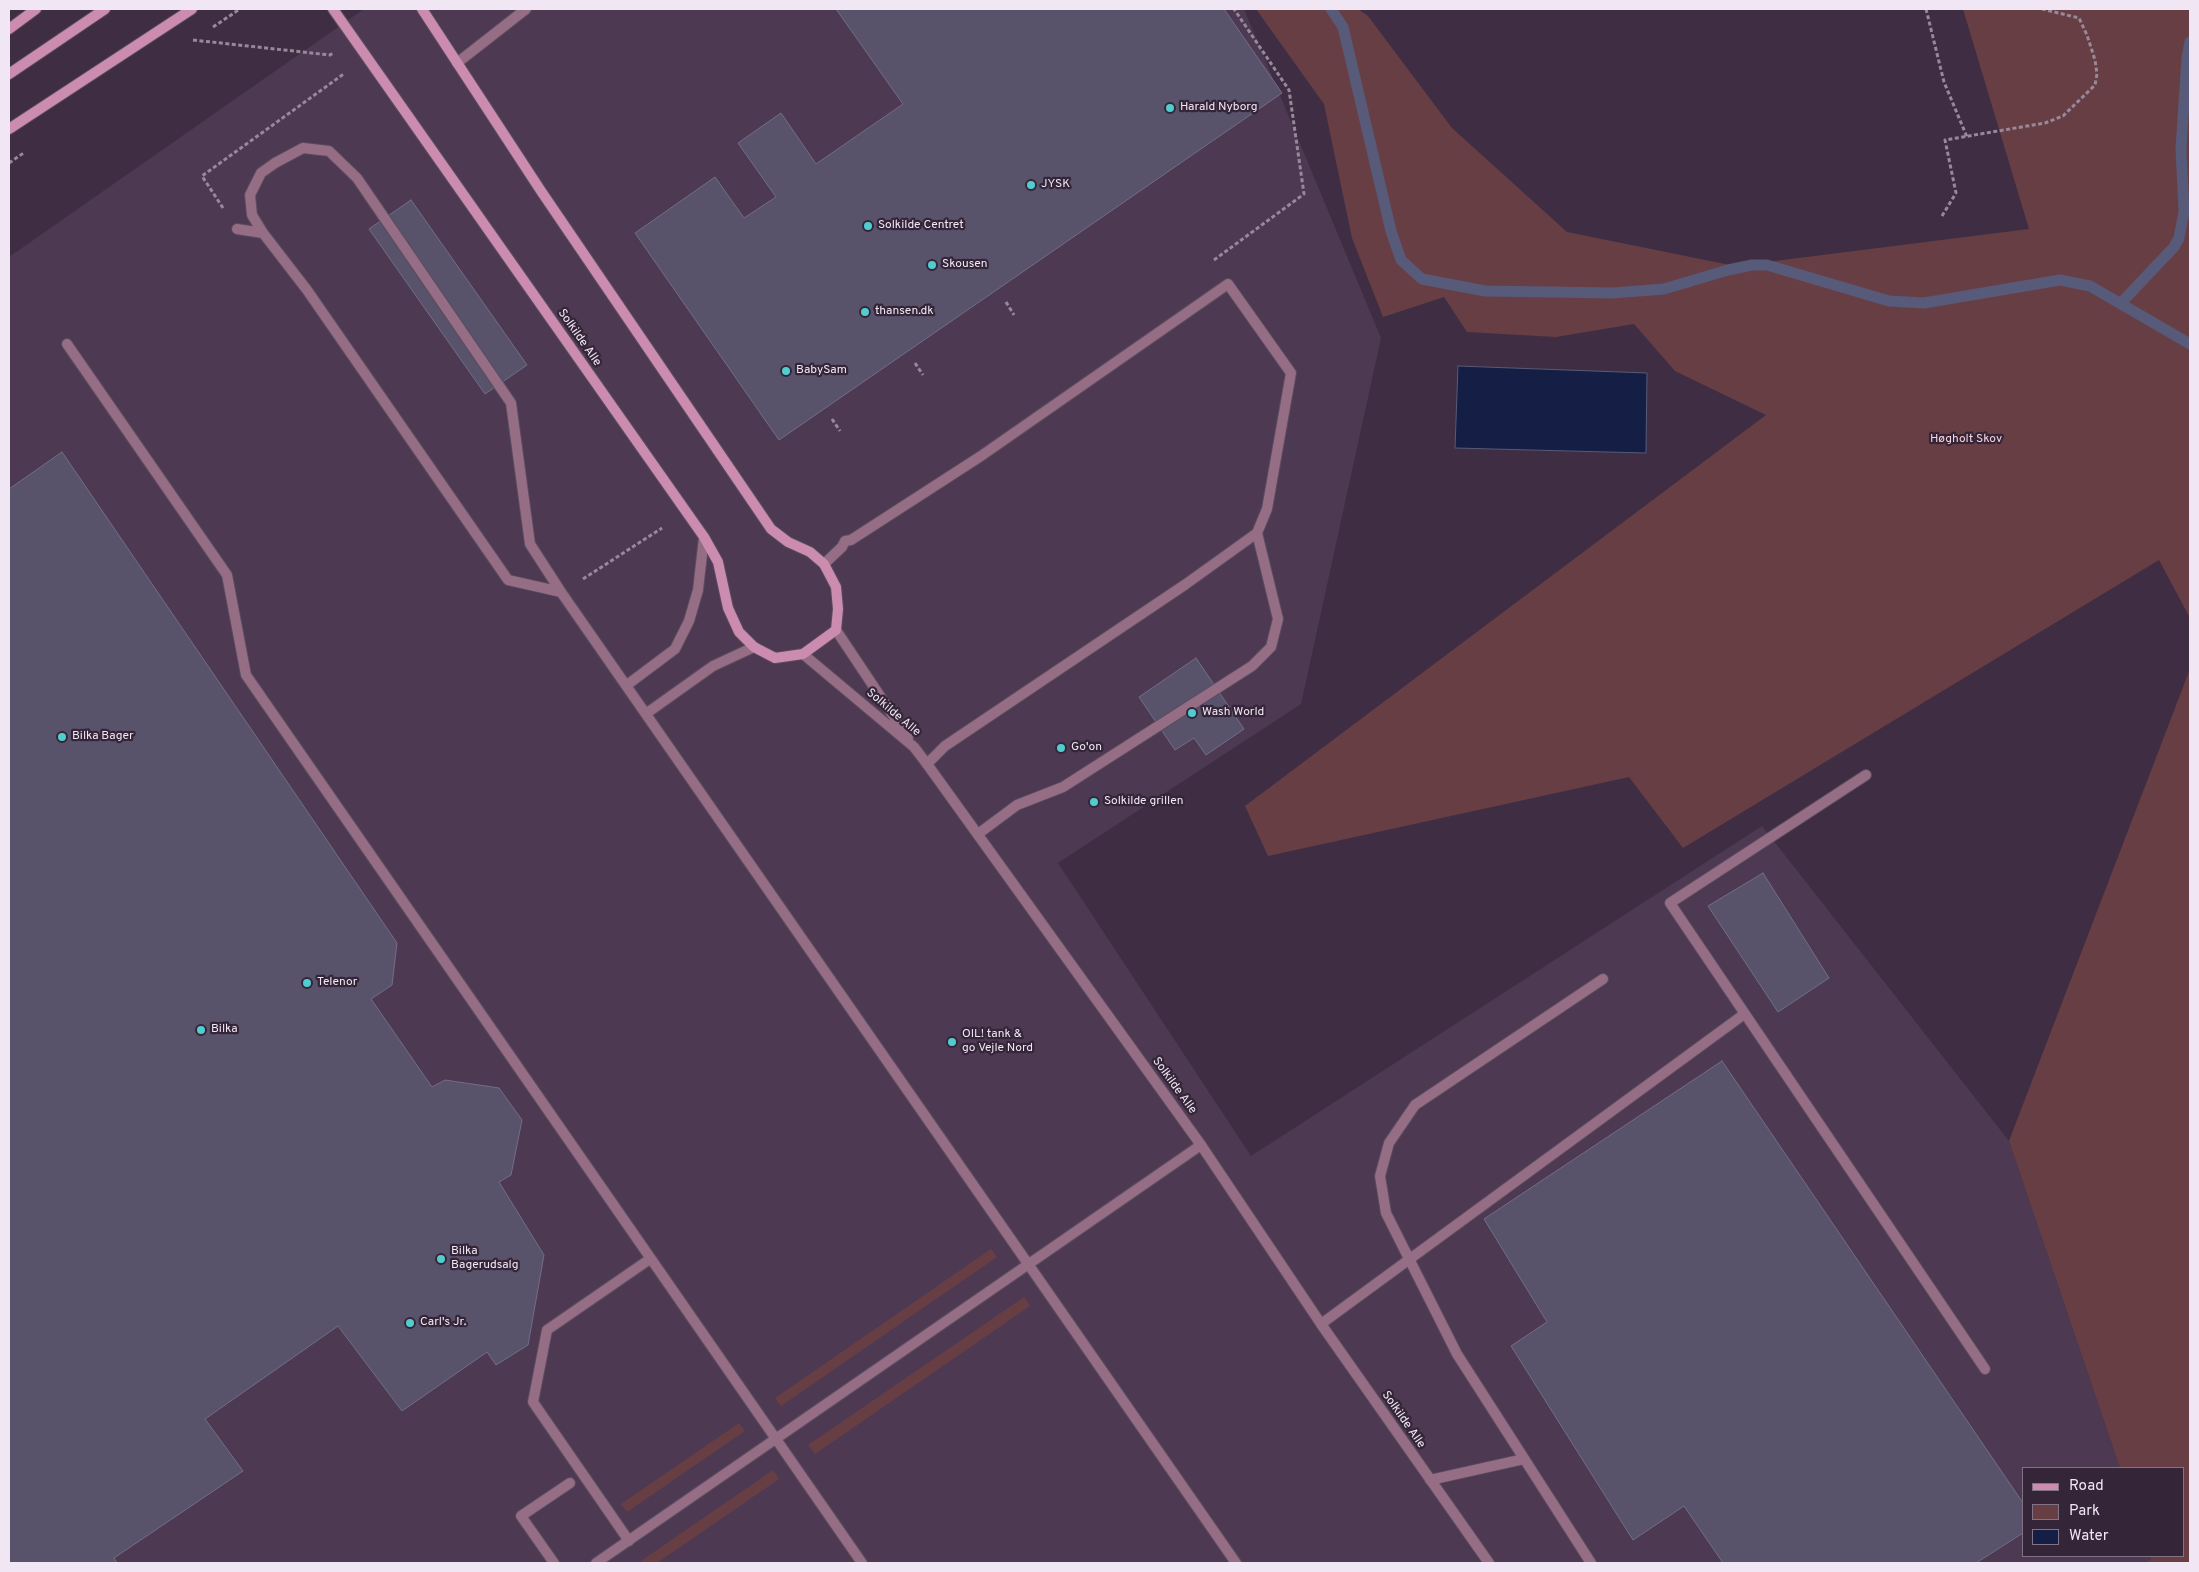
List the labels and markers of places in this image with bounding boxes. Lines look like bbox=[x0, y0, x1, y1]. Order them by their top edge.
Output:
place label: Harald Nyborg bbox=[1180, 101, 1257, 115]
marker: Harald Nyborg bbox=[1164, 102, 1176, 114]
place label: JYSK bbox=[1041, 178, 1070, 192]
marker: JYSK bbox=[1025, 179, 1037, 191]
place label: Solkilde Centret bbox=[878, 219, 964, 233]
marker: Solkilde Centret bbox=[862, 220, 874, 232]
place label: Skousen bbox=[942, 258, 987, 272]
marker: Skousen bbox=[926, 259, 938, 271]
place label: thansen.dk bbox=[875, 305, 934, 319]
marker: thansen.dk bbox=[859, 306, 871, 318]
place label: BabySam bbox=[796, 364, 847, 378]
marker: BabySam bbox=[780, 365, 792, 377]
place label: Wash World bbox=[1202, 706, 1264, 720]
marker: Wash World bbox=[1186, 707, 1198, 719]
place label: Bilka Bager bbox=[72, 730, 134, 744]
marker: Bilka Bager bbox=[56, 731, 68, 743]
place label: Go'on bbox=[1071, 741, 1102, 755]
marker: Go'on bbox=[1055, 742, 1067, 754]
place label: Solkilde grillen bbox=[1104, 795, 1184, 809]
marker: Solkilde grillen bbox=[1088, 796, 1100, 808]
place label: Telenor bbox=[317, 976, 357, 990]
marker: Telenor bbox=[301, 977, 313, 989]
place label: Bilka bbox=[211, 1023, 237, 1037]
marker: Bilka bbox=[195, 1024, 207, 1036]
place label: OIL! tank & go Vejle Nord bbox=[962, 1028, 1033, 1056]
marker: OIL! tank & go Vejle Nord bbox=[946, 1036, 958, 1048]
place label: Bilka Bagerudsalg bbox=[451, 1245, 518, 1273]
marker: Bilka Bagerudsalg bbox=[435, 1253, 447, 1265]
place label: Carl's Jr. bbox=[420, 1316, 467, 1330]
marker: Carl's Jr. bbox=[404, 1317, 416, 1329]

